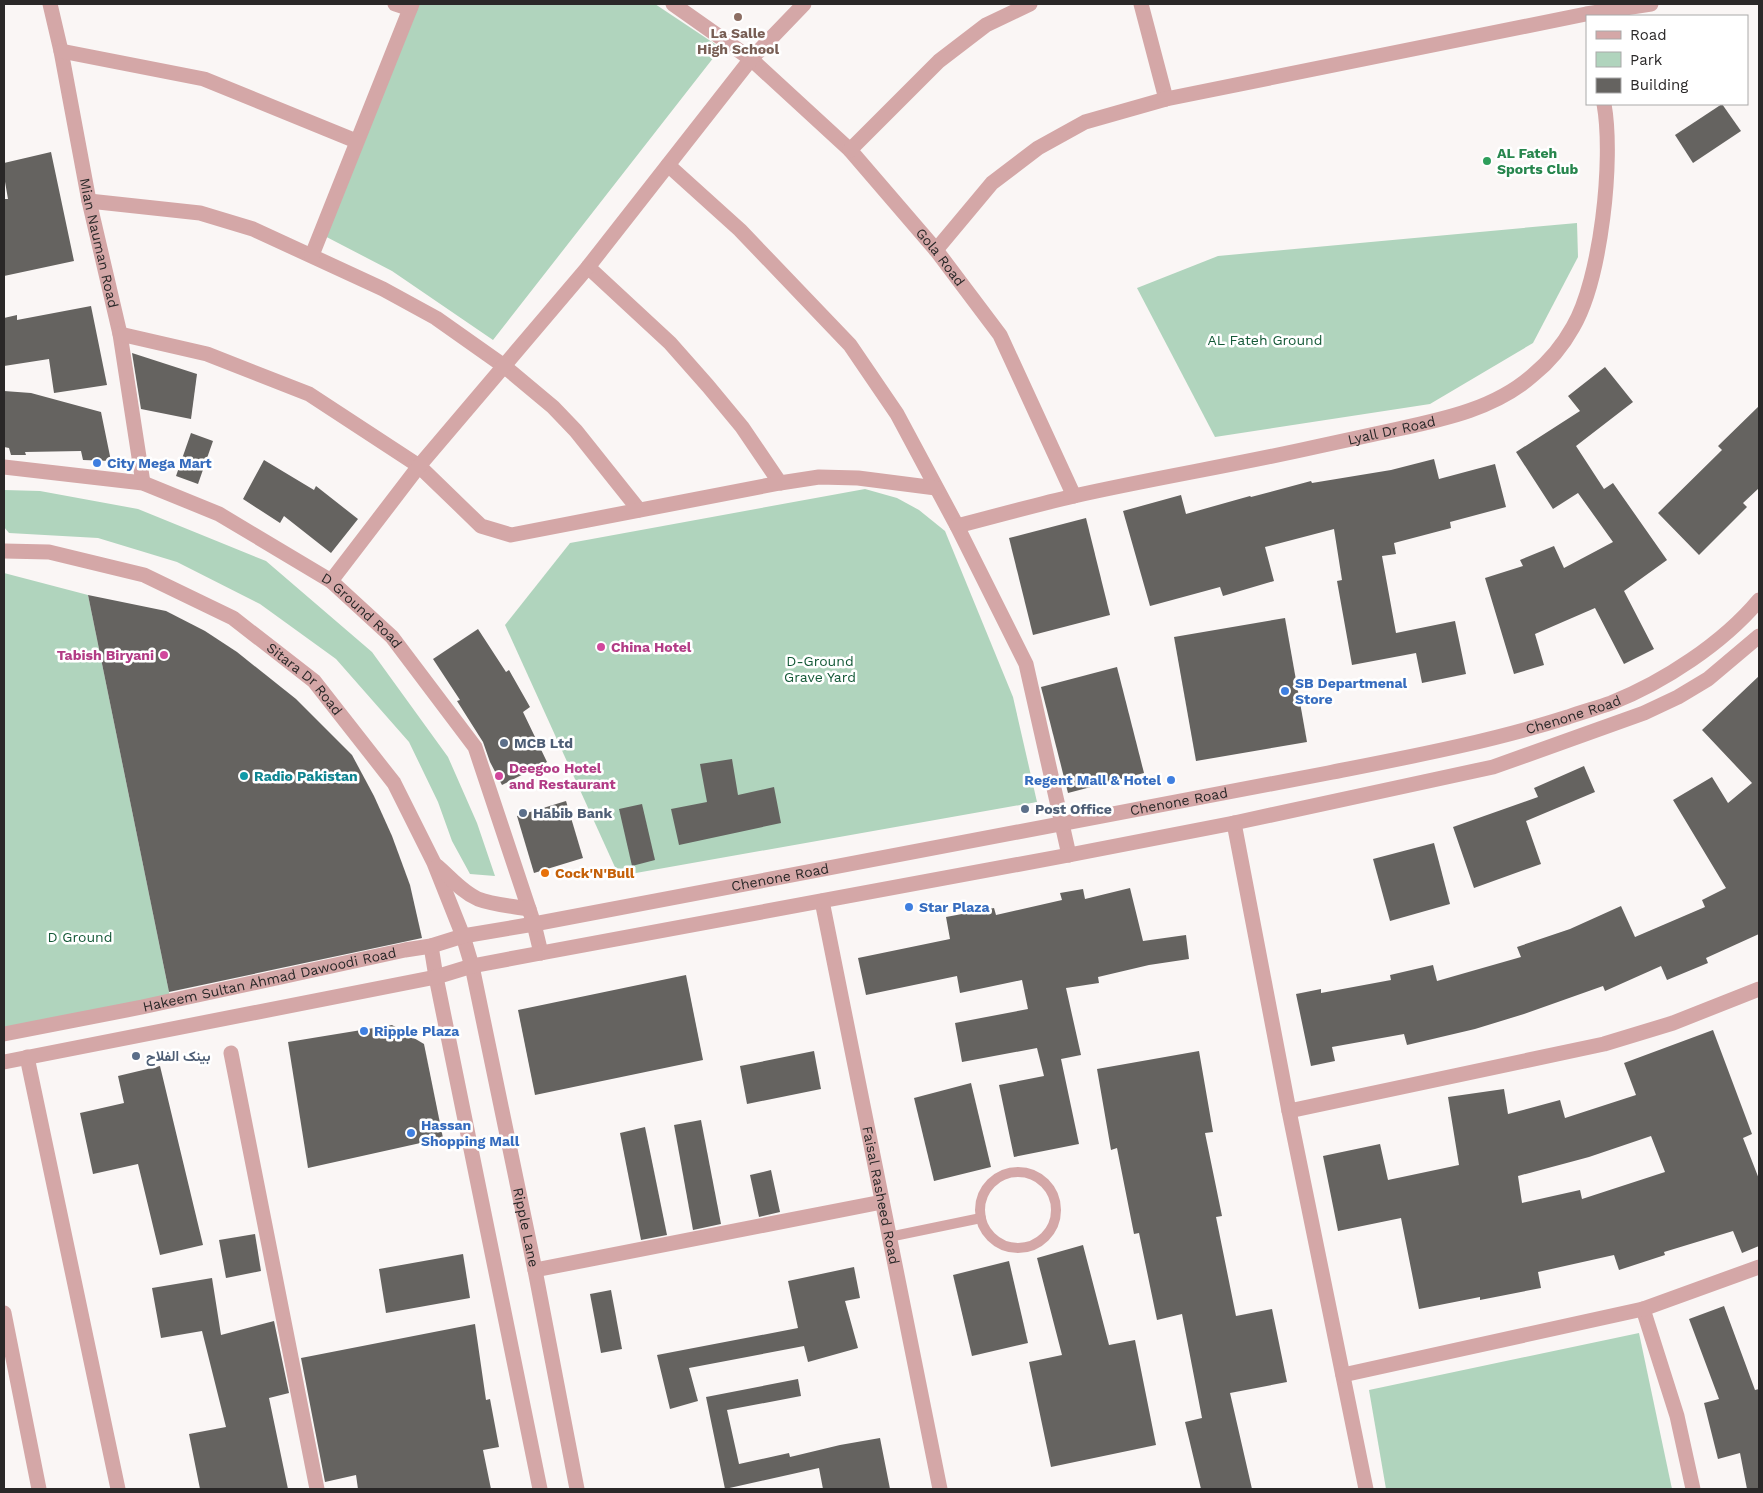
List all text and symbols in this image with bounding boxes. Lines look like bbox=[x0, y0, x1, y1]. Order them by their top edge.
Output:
marker: La Salle High School bbox=[732, 11, 744, 23]
legend bbox=[1586, 15, 1748, 105]
place label: La Salle High School bbox=[697, 25, 779, 57]
text: Road bbox=[1630, 26, 1667, 44]
text: Park bbox=[1630, 51, 1663, 69]
text: Building bbox=[1630, 76, 1688, 94]
place label: AL Fateh Sports Club bbox=[1497, 145, 1578, 177]
marker: AL Fateh Sports Club bbox=[1481, 155, 1493, 167]
street label: Mian Nauman Road bbox=[77, 177, 122, 310]
street label: Gola Road bbox=[913, 225, 968, 289]
park label: AL Fateh Ground bbox=[1208, 332, 1322, 348]
street label: Lyall Dr Road bbox=[1346, 413, 1437, 448]
place label: City Mega Mart bbox=[107, 455, 212, 471]
marker: City Mega Mart bbox=[91, 457, 103, 469]
street label: D Ground Road bbox=[319, 569, 405, 651]
street label: Sitara Dr Road bbox=[264, 639, 346, 718]
place label: China Hotel bbox=[611, 639, 692, 655]
marker: China Hotel bbox=[595, 641, 607, 653]
place label: Tabish Biryani bbox=[57, 647, 154, 663]
marker: Tabish Biryani bbox=[158, 649, 170, 661]
park label: D-Ground Grave Yard bbox=[784, 653, 856, 685]
place label: SB Departmenal Store bbox=[1295, 675, 1408, 707]
marker: SB Departmenal Store bbox=[1279, 685, 1291, 697]
street label: Chenone Road bbox=[1524, 692, 1623, 737]
place label: MCB Ltd bbox=[514, 735, 573, 751]
marker: MCB Ltd bbox=[498, 737, 510, 749]
place label: Deegoo Hotel and Restaurant bbox=[509, 760, 616, 792]
place label: Radio Pakistan bbox=[254, 768, 358, 784]
marker: Radio Pakistan bbox=[238, 770, 250, 782]
marker: Deegoo Hotel and Restaurant bbox=[493, 770, 505, 782]
place label: Regent Mall & Hotel bbox=[1024, 772, 1161, 788]
marker: Regent Mall & Hotel bbox=[1165, 774, 1177, 786]
street label: Chenone Road bbox=[1129, 784, 1229, 818]
place label: Post Office bbox=[1035, 801, 1112, 817]
marker: Post Office bbox=[1019, 803, 1031, 815]
place label: Habib Bank bbox=[533, 805, 612, 821]
marker: Habib Bank bbox=[517, 807, 529, 819]
street label: Chenone Road bbox=[730, 860, 830, 894]
place label: Cock'N'Bull bbox=[555, 865, 635, 881]
marker: Cock'N'Bull bbox=[539, 867, 551, 879]
place label: Star Plaza bbox=[919, 899, 991, 915]
marker: Star Plaza bbox=[903, 901, 915, 913]
park label: D Ground bbox=[48, 929, 112, 945]
street label: Hakeem Sultan Ahmad Dawoodi Road bbox=[141, 944, 398, 1015]
place label: Ripple Plaza bbox=[374, 1023, 460, 1039]
marker: Ripple Plaza bbox=[358, 1025, 370, 1037]
place label: بینک الفلاح bbox=[146, 1048, 210, 1066]
marker: بینک الفلاح bbox=[130, 1050, 142, 1062]
place label: Hassan Shopping Mall bbox=[421, 1117, 520, 1149]
street label: Faisal Rasheed Road bbox=[859, 1125, 903, 1266]
marker: Hassan Shopping Mall bbox=[405, 1127, 417, 1139]
street label: Ripple Lane bbox=[510, 1186, 542, 1268]

